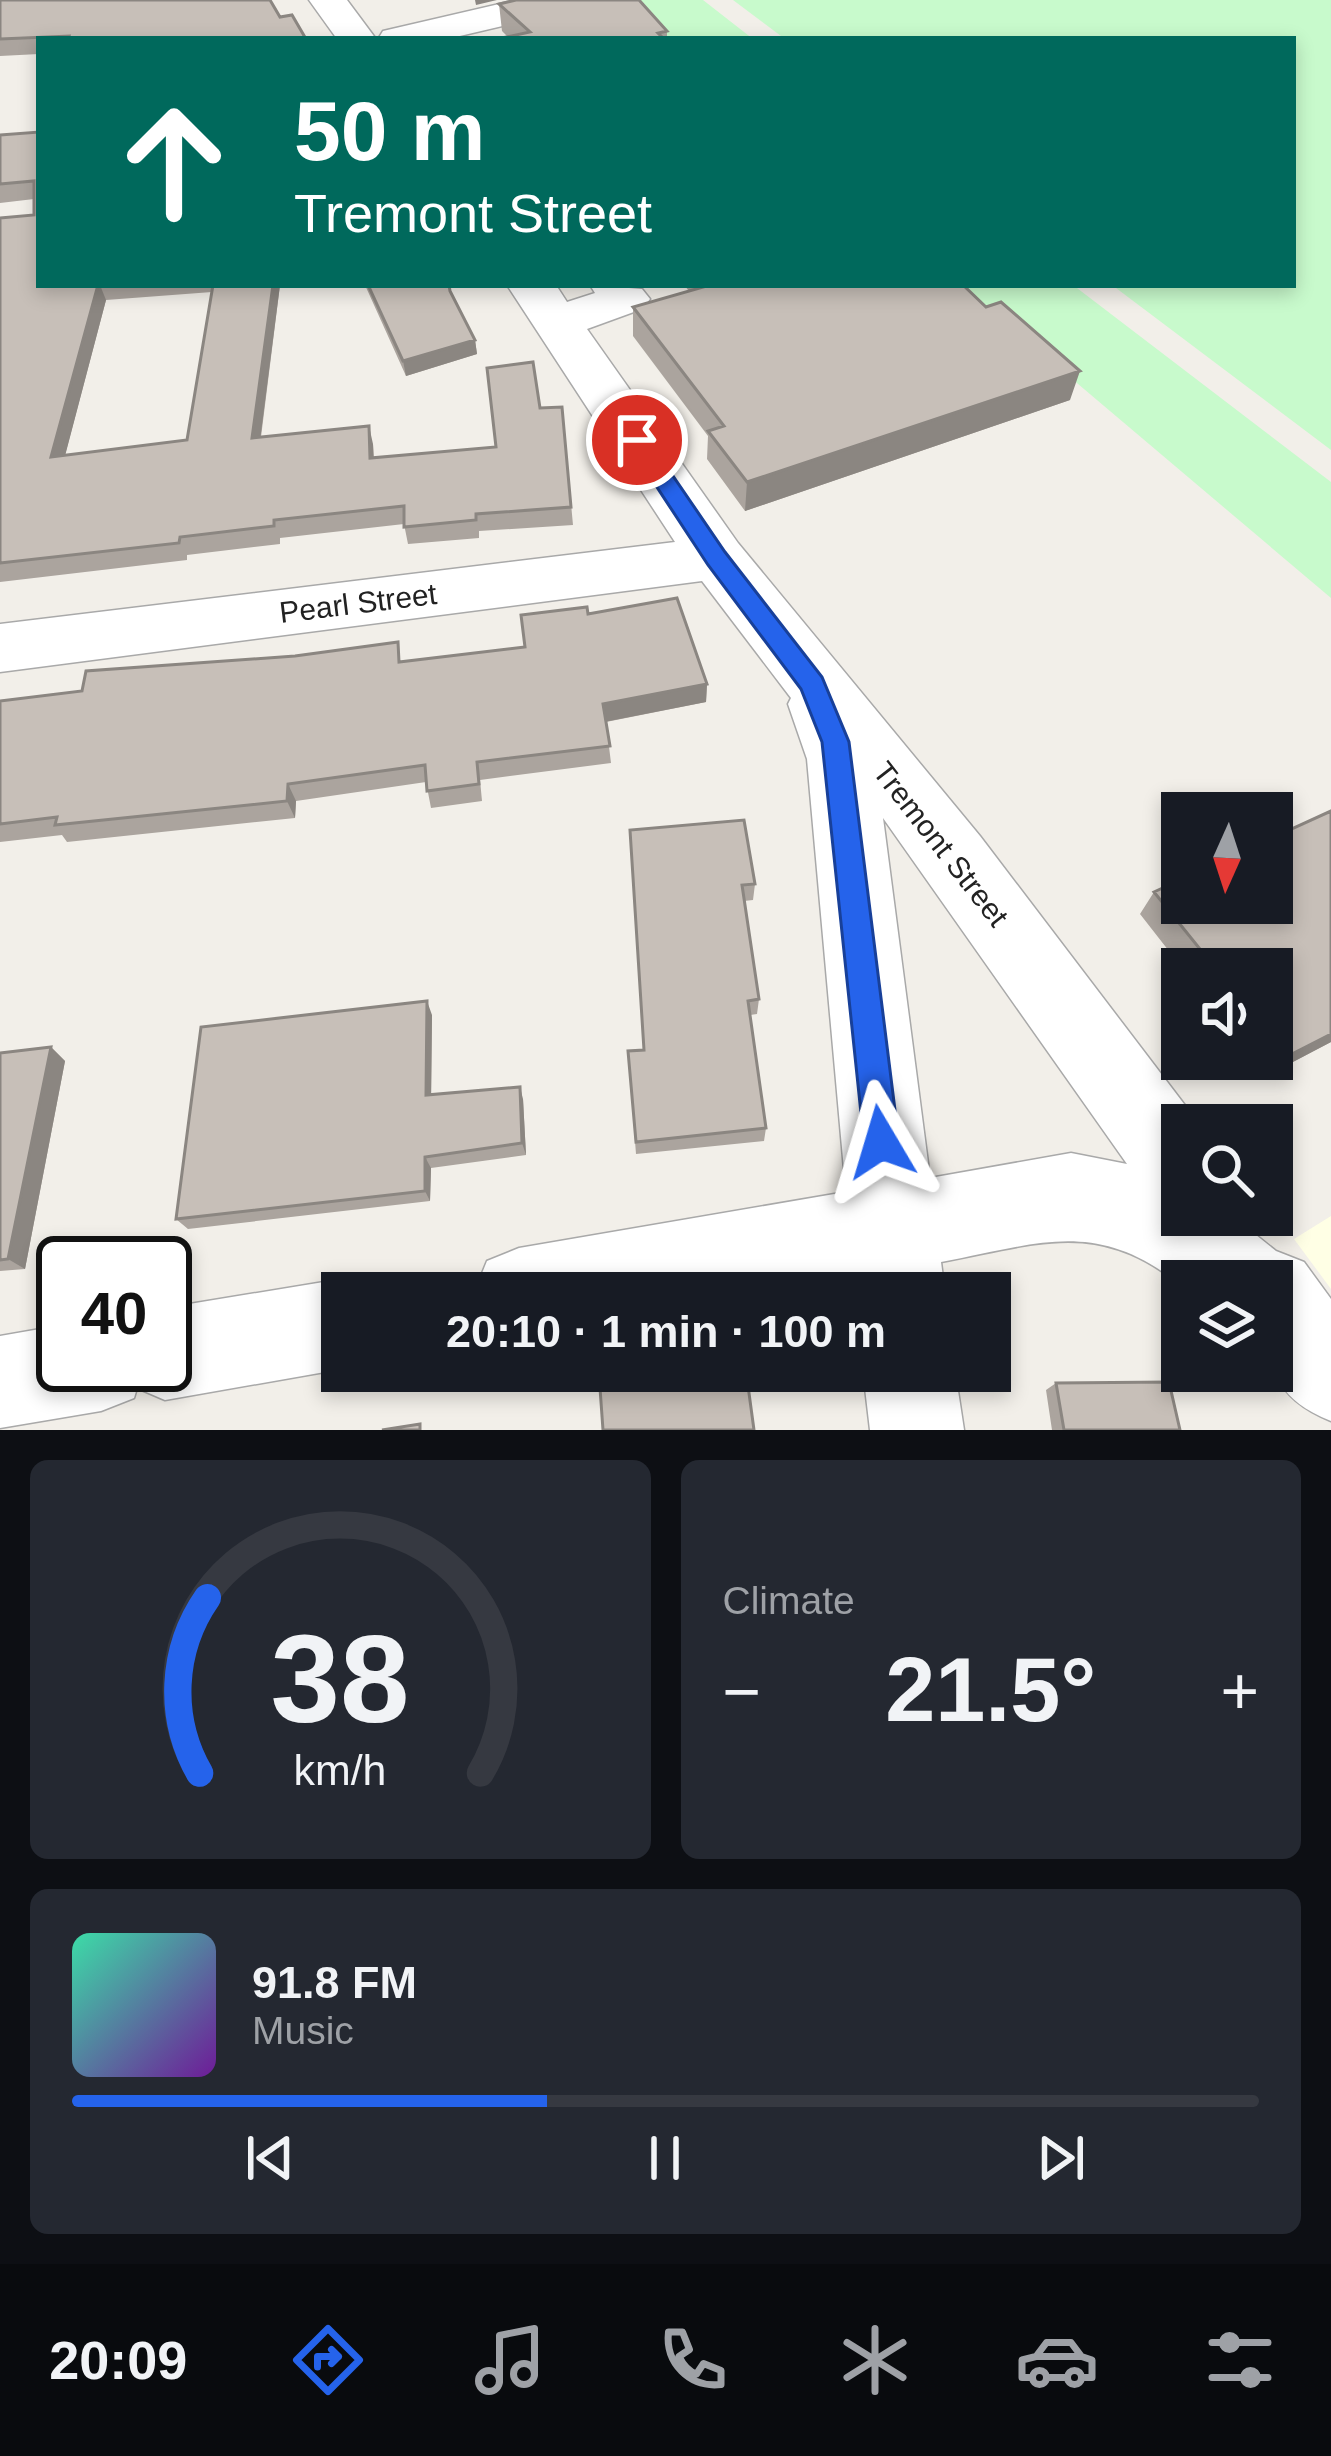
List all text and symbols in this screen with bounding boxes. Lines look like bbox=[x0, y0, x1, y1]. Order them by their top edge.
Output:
icon: ahead bbox=[96, 84, 252, 240]
text: 50 m bbox=[294, 84, 485, 178]
text: Tremont Street bbox=[294, 183, 652, 243]
pin bbox=[586, 389, 688, 491]
icon: arrive bbox=[604, 407, 670, 473]
street label: Pearl Street bbox=[277, 577, 439, 629]
street label: Tremont Street bbox=[867, 755, 1016, 933]
north arrow bbox=[1161, 792, 1293, 924]
map controls bbox=[1161, 792, 1293, 1392]
button: sound bbox=[1161, 948, 1293, 1080]
position arrow bbox=[818, 1079, 944, 1205]
button: search bbox=[1161, 1104, 1293, 1236]
speed limit sign: 40 bbox=[36, 1236, 192, 1392]
button: layers bbox=[1161, 1260, 1293, 1392]
text: 20:10 · 1 min · 100 m bbox=[446, 1306, 886, 1357]
text: Climate bbox=[723, 1579, 855, 1622]
text: 38 bbox=[271, 1609, 410, 1748]
text: 21.5° bbox=[885, 1640, 1096, 1740]
text: − bbox=[723, 1654, 761, 1728]
text: + bbox=[1220, 1654, 1259, 1728]
text: km/h bbox=[294, 1745, 387, 1793]
text: 91.8 FM bbox=[252, 1957, 417, 2008]
text: Music bbox=[252, 2009, 354, 2052]
icon: previous bbox=[237, 2125, 303, 2191]
icon: pause bbox=[632, 2125, 698, 2191]
icon: next bbox=[1028, 2125, 1094, 2191]
icon: directions bbox=[286, 2318, 370, 2402]
icon: music bbox=[468, 2318, 552, 2402]
icon: phone bbox=[651, 2318, 735, 2402]
icon: climate bbox=[833, 2318, 917, 2402]
icon: car bbox=[1015, 2318, 1099, 2402]
icon: filters bbox=[1198, 2318, 1282, 2402]
text: 20:09 bbox=[49, 2330, 187, 2390]

